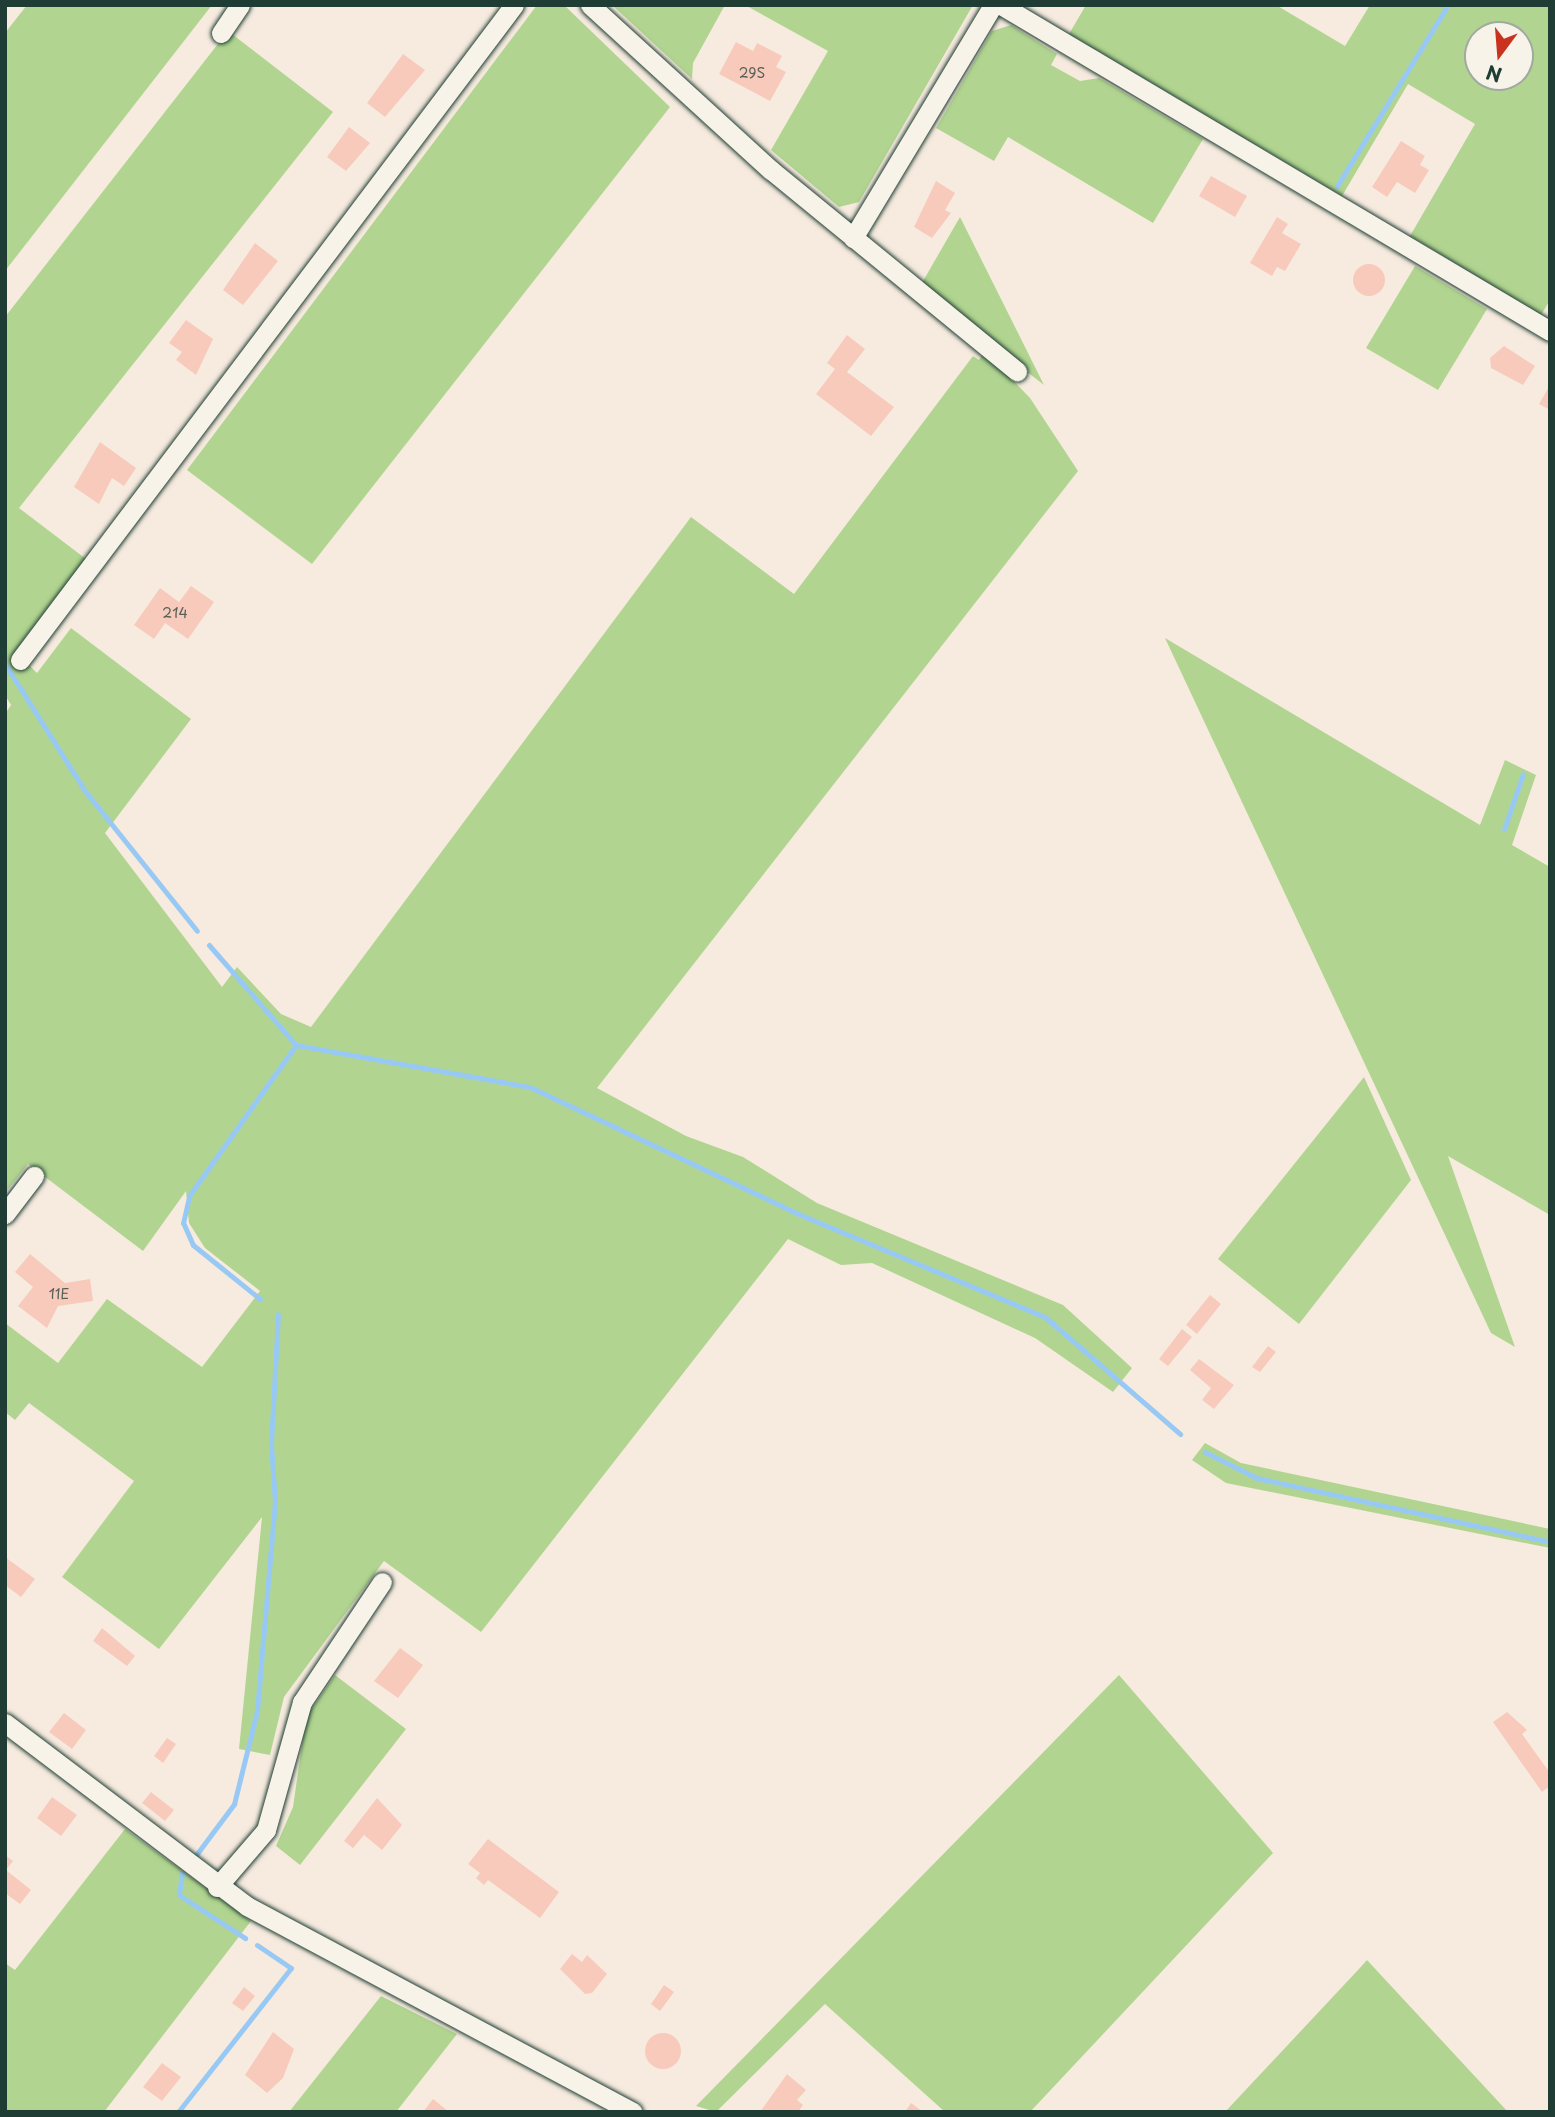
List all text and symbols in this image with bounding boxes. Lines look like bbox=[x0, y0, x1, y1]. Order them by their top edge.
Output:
north arrow bbox=[1464, 21, 1534, 91]
text: N bbox=[1483, 59, 1505, 90]
house number: 29S bbox=[739, 65, 765, 81]
house number: 214 bbox=[162, 605, 188, 621]
house number: 11E bbox=[49, 1286, 69, 1302]

